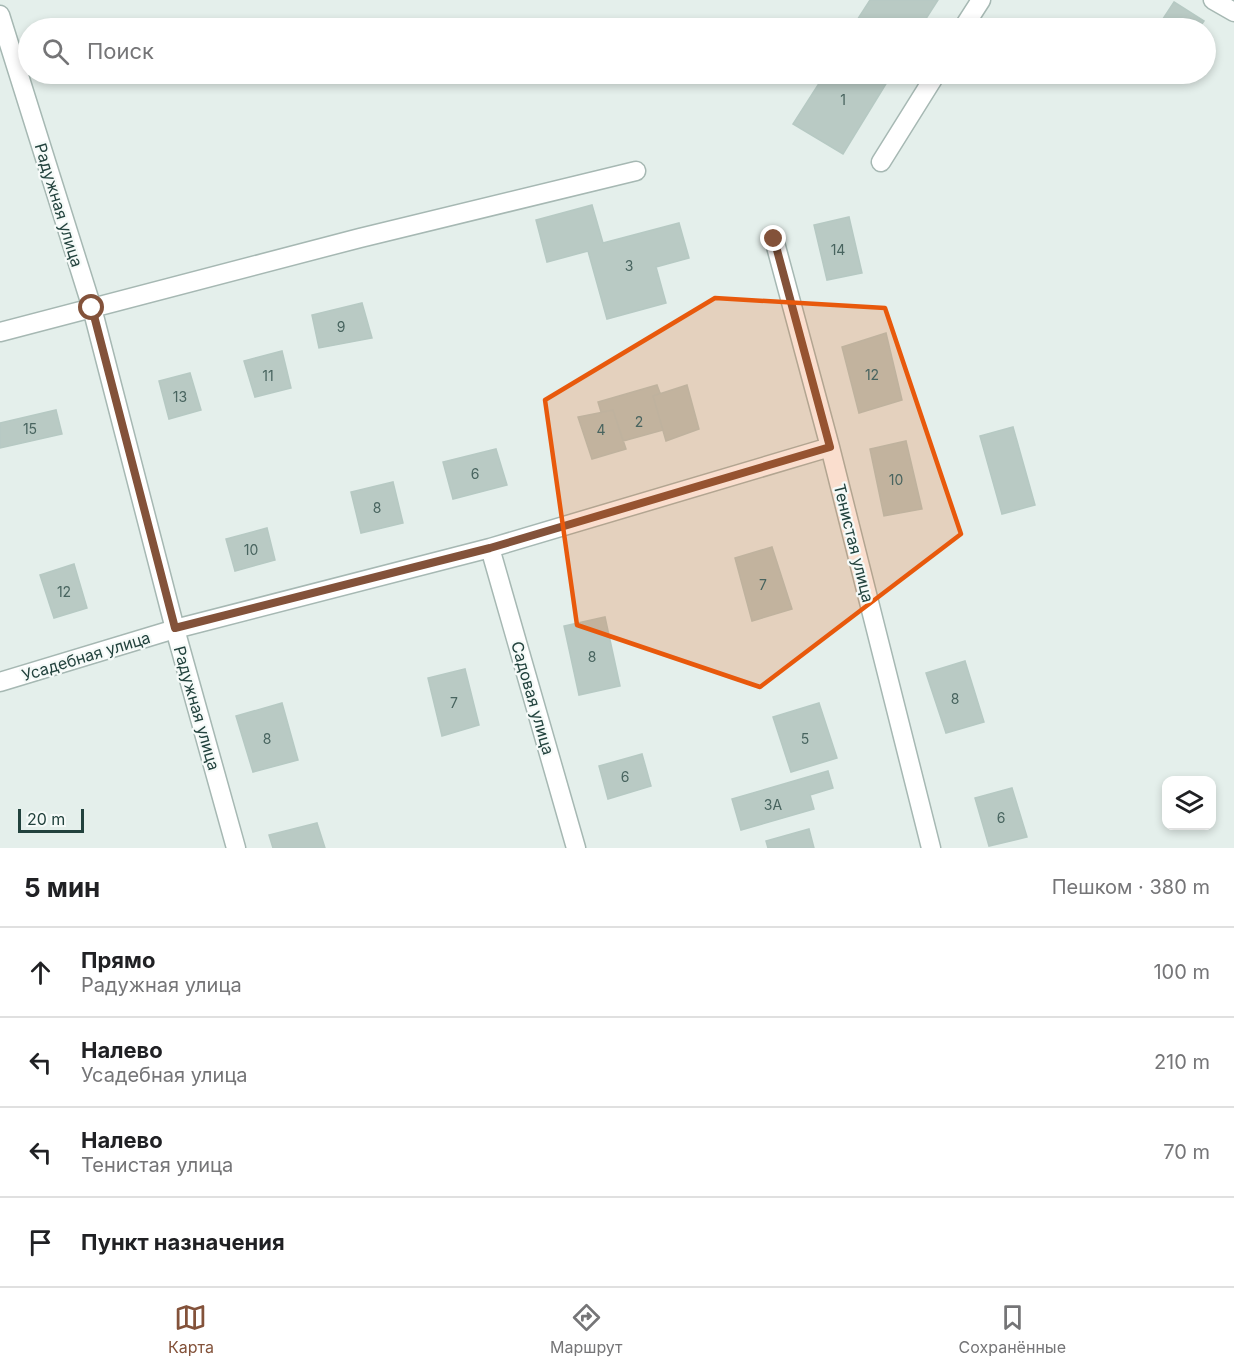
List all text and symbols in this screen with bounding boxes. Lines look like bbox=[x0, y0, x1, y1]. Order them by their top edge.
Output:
search box bbox=[18, 18, 1216, 84]
icon: search bbox=[39, 35, 72, 68]
text: Поиск bbox=[87, 38, 154, 64]
house number: 1 bbox=[840, 91, 846, 108]
street label: Радужная улица bbox=[31, 141, 87, 269]
route end bbox=[760, 225, 786, 251]
house number: 14 bbox=[831, 241, 845, 258]
house number: 3 bbox=[625, 257, 633, 274]
route start bbox=[78, 294, 104, 320]
house number: 9 bbox=[337, 318, 345, 335]
house number: 12 bbox=[865, 366, 879, 383]
house number: 11 bbox=[262, 367, 274, 384]
house number: 13 bbox=[173, 388, 187, 405]
house number: 2 bbox=[635, 413, 643, 430]
house number: 15 bbox=[23, 420, 37, 437]
house number: 4 bbox=[596, 421, 606, 438]
house number: 6 bbox=[471, 465, 479, 482]
house number: 10 bbox=[889, 471, 903, 488]
street label: Тенистая улица bbox=[830, 482, 878, 604]
house number: 8 bbox=[373, 499, 381, 516]
house number: 10 bbox=[244, 541, 258, 558]
house number: 7 bbox=[759, 576, 767, 593]
house number: 12 bbox=[57, 583, 71, 600]
street label: Усадебная улица bbox=[19, 627, 153, 685]
street label: Садовая улица bbox=[507, 639, 559, 757]
street label: Радужная улица bbox=[170, 643, 224, 773]
house number: 8 bbox=[588, 648, 596, 665]
house number: 8 bbox=[951, 690, 959, 707]
house number: 7 bbox=[450, 694, 458, 711]
house number: 8 bbox=[263, 730, 271, 747]
house number: 5 bbox=[801, 730, 809, 747]
house number: 6 bbox=[621, 768, 629, 785]
map controls bbox=[1162, 776, 1216, 830]
button: layers bbox=[1162, 776, 1216, 830]
house number: 3А bbox=[764, 796, 782, 813]
scale bar bbox=[18, 806, 84, 834]
text: 20 m bbox=[27, 809, 65, 829]
house number: 6 bbox=[997, 809, 1005, 826]
text: 5 мин bbox=[24, 872, 100, 903]
text: Пешком · 380 m bbox=[1052, 875, 1210, 899]
text: Прямо bbox=[81, 947, 155, 973]
icon: ahead bbox=[24, 956, 57, 989]
text: 100 m bbox=[1153, 960, 1210, 984]
text: Радужная улица bbox=[81, 973, 242, 997]
text: Налево bbox=[81, 1037, 163, 1063]
icon: left bbox=[24, 1046, 57, 1079]
text: 210 m bbox=[1154, 1050, 1210, 1074]
text: Усадебная улица bbox=[81, 1063, 248, 1087]
text: Налево bbox=[81, 1127, 163, 1153]
icon: left bbox=[24, 1136, 57, 1169]
text: 70 m bbox=[1163, 1140, 1210, 1164]
text: Тенистая улица bbox=[81, 1153, 233, 1177]
icon: arrive bbox=[24, 1226, 57, 1259]
text: Пункт назначения bbox=[81, 1229, 285, 1255]
tab: Карта bbox=[168, 1301, 214, 1357]
tab: Маршрут bbox=[550, 1301, 623, 1357]
tab: Сохранённые bbox=[959, 1301, 1066, 1357]

